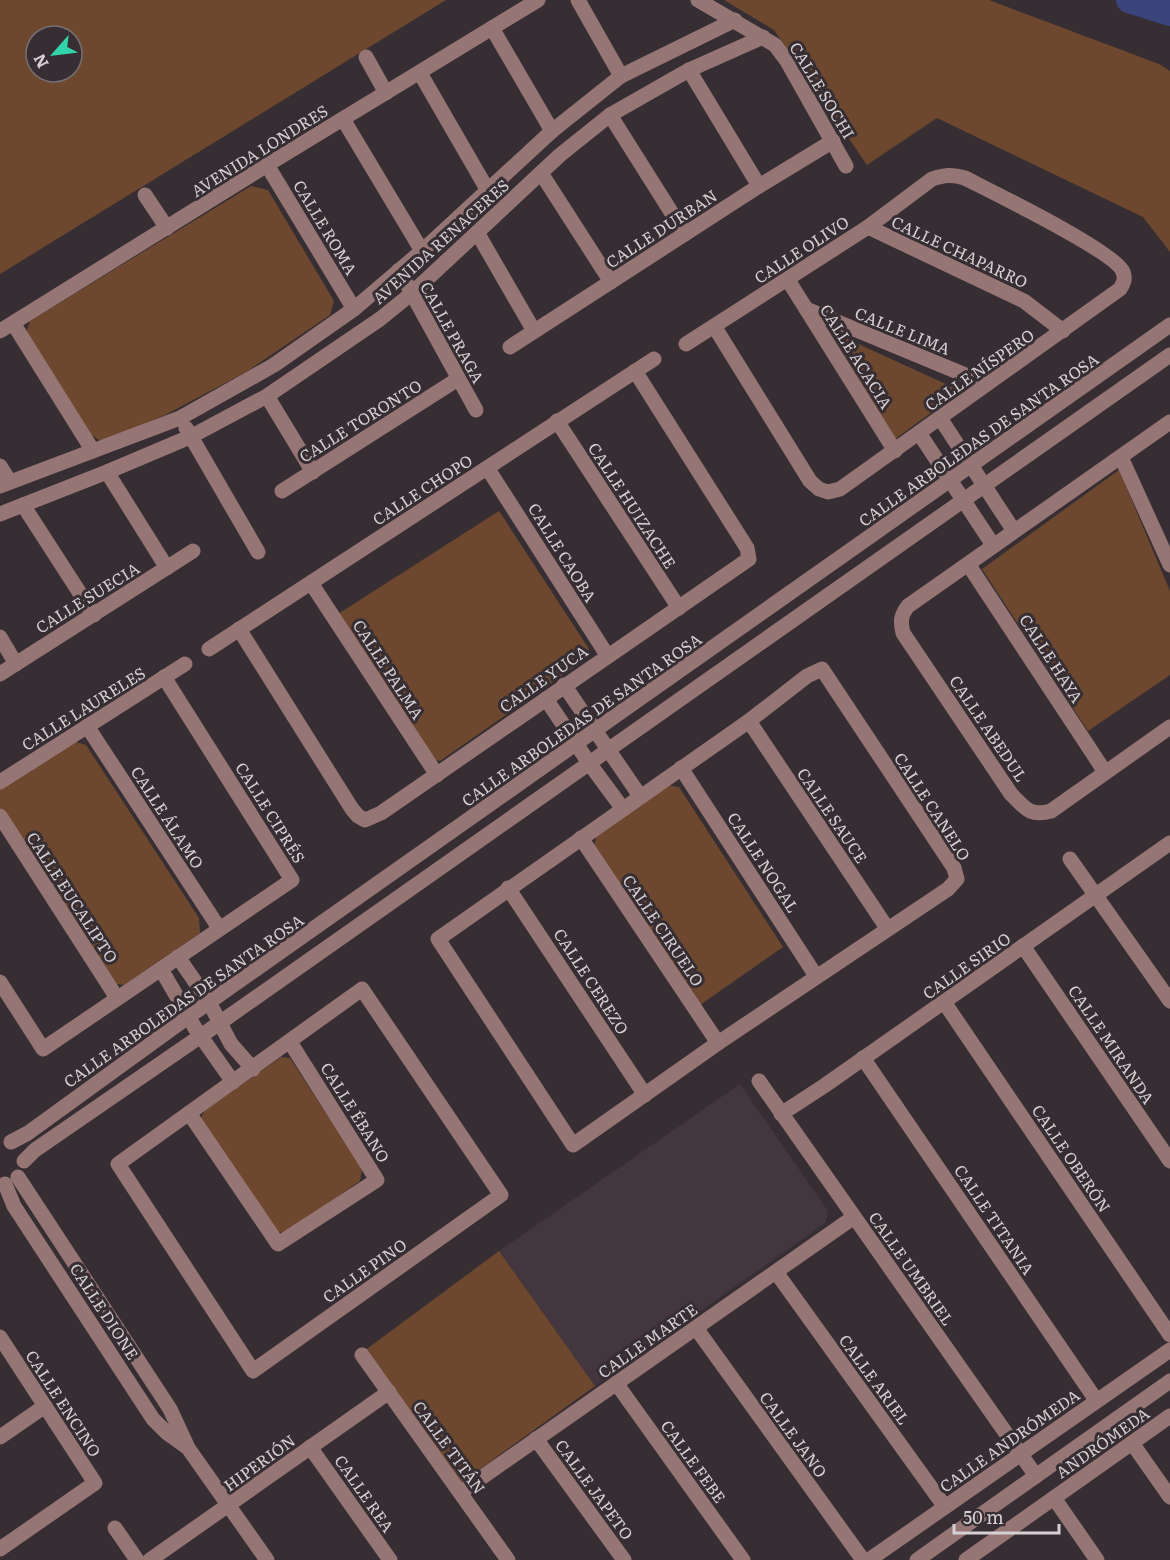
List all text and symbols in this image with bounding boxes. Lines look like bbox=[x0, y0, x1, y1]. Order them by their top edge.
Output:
north arrow bbox=[24, 24, 84, 84]
street label: CALLE SOCHI bbox=[785, 37, 861, 143]
text: N bbox=[26, 50, 54, 73]
street label: AVENIDA LONDRES bbox=[186, 98, 332, 202]
street label: AVENIDA RENACERES bbox=[366, 173, 514, 309]
street label: CALLE ROMA bbox=[288, 175, 364, 279]
street label: CALLE DURBAN bbox=[601, 183, 721, 273]
street label: CALLE OLIVO bbox=[749, 209, 853, 289]
street label: CALLE CHAPARRO bbox=[888, 209, 1032, 293]
street label: CALLE PRAGA bbox=[415, 277, 491, 387]
street label: CALLE ACACIA bbox=[815, 299, 899, 413]
street label: CALLE LIMA bbox=[852, 300, 955, 360]
street label: CALLE NÍSPERO bbox=[919, 322, 1039, 416]
street label: CALLE ARBOLEDAS DE SANTA ROSA bbox=[853, 346, 1103, 531]
street label: CALLE TORONTO bbox=[294, 373, 426, 467]
street label: CALLE HUIZACHE bbox=[583, 437, 683, 573]
street label: CALLE CHOPO bbox=[367, 448, 477, 530]
street label: CALLE CAOBA bbox=[523, 498, 603, 606]
street label: CALLE SUECIA bbox=[30, 555, 144, 639]
street label: CALLE HAYA bbox=[1014, 609, 1090, 707]
street label: CALLE PALMA bbox=[348, 614, 430, 724]
street label: CALLE ARBOLEDAS DE SANTA ROSA bbox=[456, 626, 706, 811]
street label: CALLE YUCA bbox=[494, 638, 592, 717]
street label: CALLE LAURELES bbox=[16, 660, 150, 756]
street label: CALLE ABEDUL bbox=[944, 670, 1034, 786]
street label: CALLE CANELO bbox=[889, 747, 977, 865]
street label: CALLE CIPRÉS bbox=[230, 757, 312, 867]
street label: CALLE ÁLAMO bbox=[126, 761, 210, 873]
street label: CALLE SAUCE bbox=[792, 762, 874, 868]
street label: CALLE NOGAL bbox=[722, 807, 806, 917]
street label: CALLE EUCALIPTO bbox=[22, 827, 124, 967]
street label: CALLE CIRUELO bbox=[618, 869, 710, 991]
street label: CALLE ARBOLEDAS DE SANTA ROSA bbox=[58, 907, 308, 1092]
street label: CALLE CEREZO bbox=[549, 923, 635, 1039]
street label: CALLE SIRIO bbox=[917, 926, 1015, 1004]
street label: CALLE MIRANDA bbox=[1063, 980, 1161, 1108]
street label: CALLE ÉBANO bbox=[316, 1057, 396, 1167]
street label: CALLE OBERÓN bbox=[1027, 1099, 1117, 1217]
street label: CALLE TITANIA bbox=[949, 1159, 1041, 1279]
street label: CALLE UMBRIEL bbox=[864, 1206, 960, 1330]
street label: CALLE PINO bbox=[317, 1232, 411, 1308]
street label: CALLE DIONE bbox=[65, 1258, 145, 1364]
street label: CALLE MARTE bbox=[592, 1297, 702, 1383]
street label: CALLE ARIEL bbox=[834, 1329, 916, 1429]
street label: CALLE ENCINO bbox=[20, 1345, 108, 1461]
street label: CALLE ANDRÓMEDA bbox=[934, 1382, 1084, 1497]
street label: CALLE JANO bbox=[755, 1386, 833, 1482]
street label: CALLE TITÁN bbox=[408, 1395, 492, 1499]
street label: ANDRÓMEDA bbox=[1050, 1401, 1154, 1483]
street label: CALLE FEBE bbox=[656, 1415, 732, 1507]
street label: HIPERIÓN bbox=[218, 1428, 300, 1496]
street label: CALLE JAPETO bbox=[550, 1434, 640, 1544]
street label: CALLE REA bbox=[329, 1449, 401, 1537]
scale bar bbox=[954, 1497, 1059, 1535]
text: 50 m bbox=[963, 1503, 1004, 1530]

